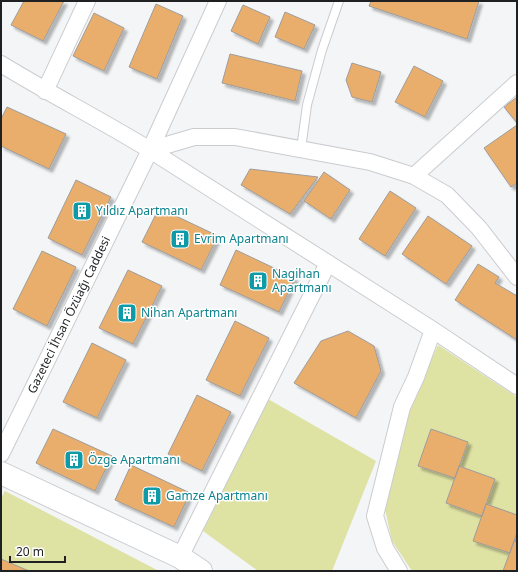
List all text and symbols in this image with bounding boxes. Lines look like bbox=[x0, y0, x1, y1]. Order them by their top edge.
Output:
building icon: Yıldız Apartmanı bbox=[71, 200, 93, 222]
place label: Yıldız Apartmanı bbox=[96, 202, 188, 219]
building icon: Evrim Apartmanı bbox=[169, 228, 191, 250]
place label: Evrim Apartmanı bbox=[194, 230, 289, 247]
street label: Gazeteci İhsan Özüağı Caddesi bbox=[23, 233, 114, 396]
place label: Nagihan Apartmanı bbox=[272, 265, 332, 296]
building icon: Nagihan Apartmanı bbox=[247, 270, 269, 292]
building icon: Nihan Apartmanı bbox=[116, 302, 138, 324]
place label: Nihan Apartmanı bbox=[141, 304, 237, 321]
building icon: Özge Apartmanı bbox=[63, 449, 85, 471]
place label: Özge Apartmanı bbox=[88, 451, 180, 468]
building icon: Gamze Apartmanı bbox=[141, 485, 163, 507]
place label: Gamze Apartmanı bbox=[166, 487, 268, 504]
scale bar bbox=[10, 538, 65, 564]
text: 20 m bbox=[16, 543, 44, 560]

